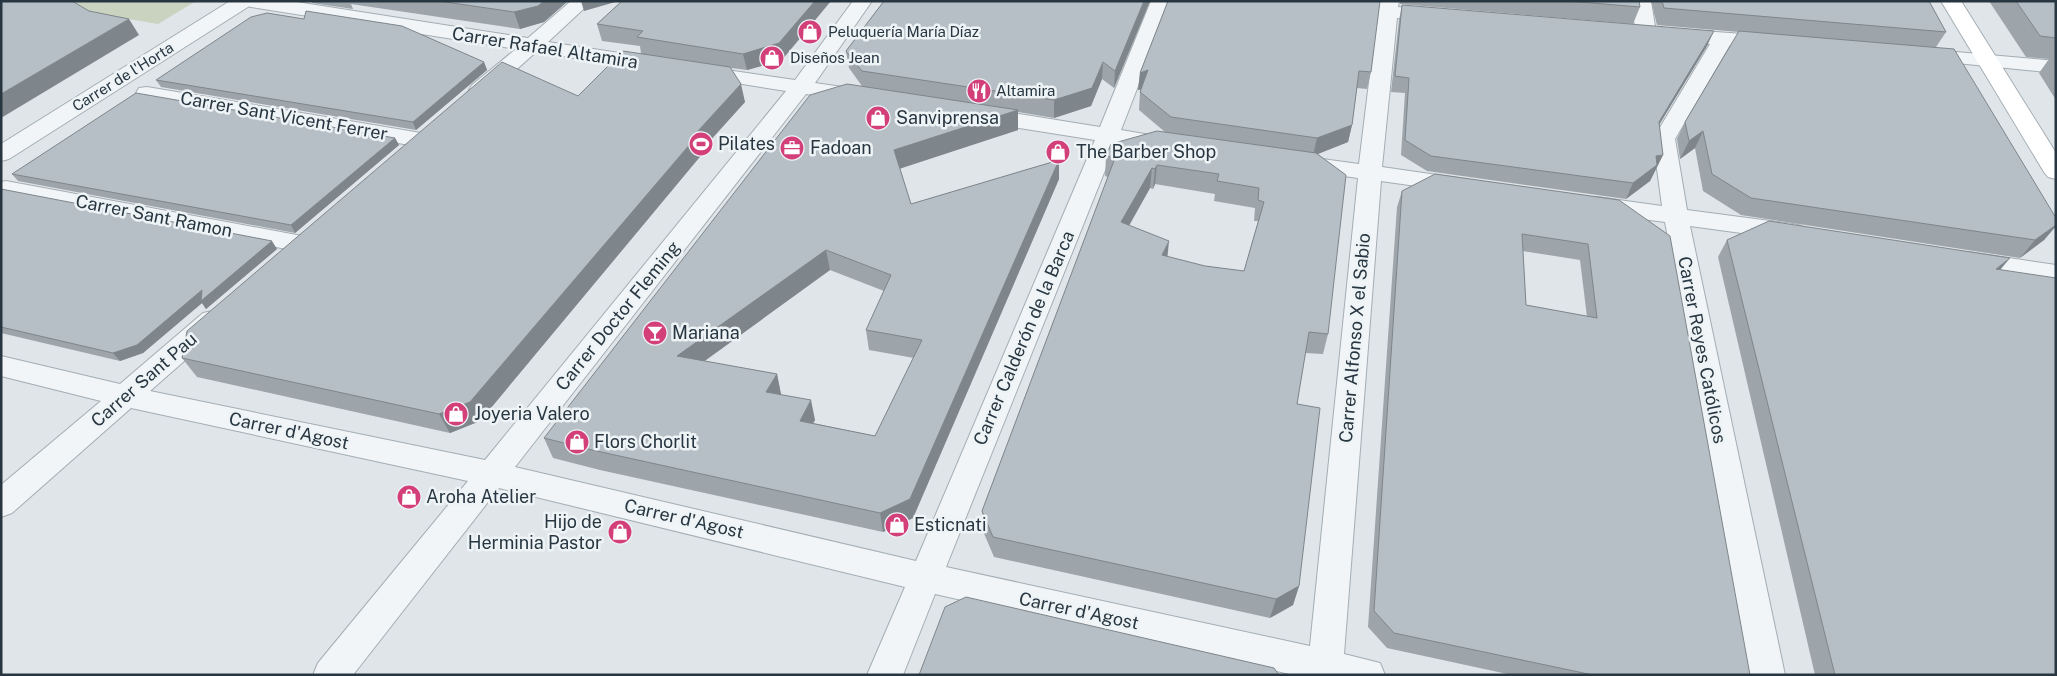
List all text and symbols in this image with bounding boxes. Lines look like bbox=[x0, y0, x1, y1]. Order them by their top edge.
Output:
shop icon: Peluquería María Díaz bbox=[797, 19, 823, 45]
street label: Carrer Rafael Altamira bbox=[451, 22, 639, 73]
place label: Peluquería María Díaz bbox=[828, 23, 979, 40]
street label: Carrer de l'Horta bbox=[69, 39, 176, 115]
shop icon: Diseños Jean bbox=[759, 45, 785, 71]
place label: Diseños Jean bbox=[790, 49, 880, 66]
restaurant icon: Altamira bbox=[966, 78, 992, 104]
place label: Altamira bbox=[996, 82, 1055, 99]
street label: Carrer Sant Vicent Ferrer bbox=[179, 87, 389, 144]
shop icon: Sanviprensa bbox=[865, 105, 891, 131]
place label: Sanviprensa bbox=[896, 107, 999, 128]
sports icon: Pilates bbox=[688, 131, 714, 157]
place label: Pilates bbox=[718, 133, 775, 154]
office icon: Fadoan bbox=[779, 135, 805, 161]
place label: Fadoan bbox=[810, 137, 872, 158]
shop icon: The Barber Shop bbox=[1045, 139, 1071, 165]
place label: The Barber Shop bbox=[1076, 141, 1216, 162]
street label: Carrer Sant Ramon bbox=[74, 190, 234, 241]
street label: Carrer Calderón de la Barca bbox=[969, 227, 1078, 448]
street label: Carrer Alfonso X el Sabio bbox=[1335, 232, 1374, 444]
street label: Carrer Doctor Fleming bbox=[551, 237, 684, 394]
street label: Carrer Reyes Católicos bbox=[1674, 255, 1731, 445]
bar icon: Mariana bbox=[642, 320, 668, 346]
place label: Mariana bbox=[672, 322, 740, 343]
street label: Carrer Sant Pau bbox=[87, 328, 201, 431]
shop icon: Joyeria Valero bbox=[443, 401, 469, 427]
place label: Joyeria Valero bbox=[474, 403, 590, 424]
street label: Carrer d'Agost bbox=[227, 408, 351, 453]
shop icon: Flors Chorlit bbox=[564, 429, 590, 455]
place label: Flors Chorlit bbox=[594, 431, 697, 452]
shop icon: Aroha Atelier bbox=[396, 484, 422, 510]
place label: Aroha Atelier bbox=[426, 486, 536, 507]
street label: Carrer d'Agost bbox=[622, 495, 746, 542]
place label: Hijo de Herminia Pastor bbox=[468, 511, 602, 553]
shop icon: Esticnati bbox=[884, 512, 910, 538]
place label: Esticnati bbox=[914, 514, 986, 535]
shop icon: Hijo de Herminia Pastor bbox=[607, 519, 633, 545]
street label: Carrer d'Agost bbox=[1017, 588, 1141, 633]

